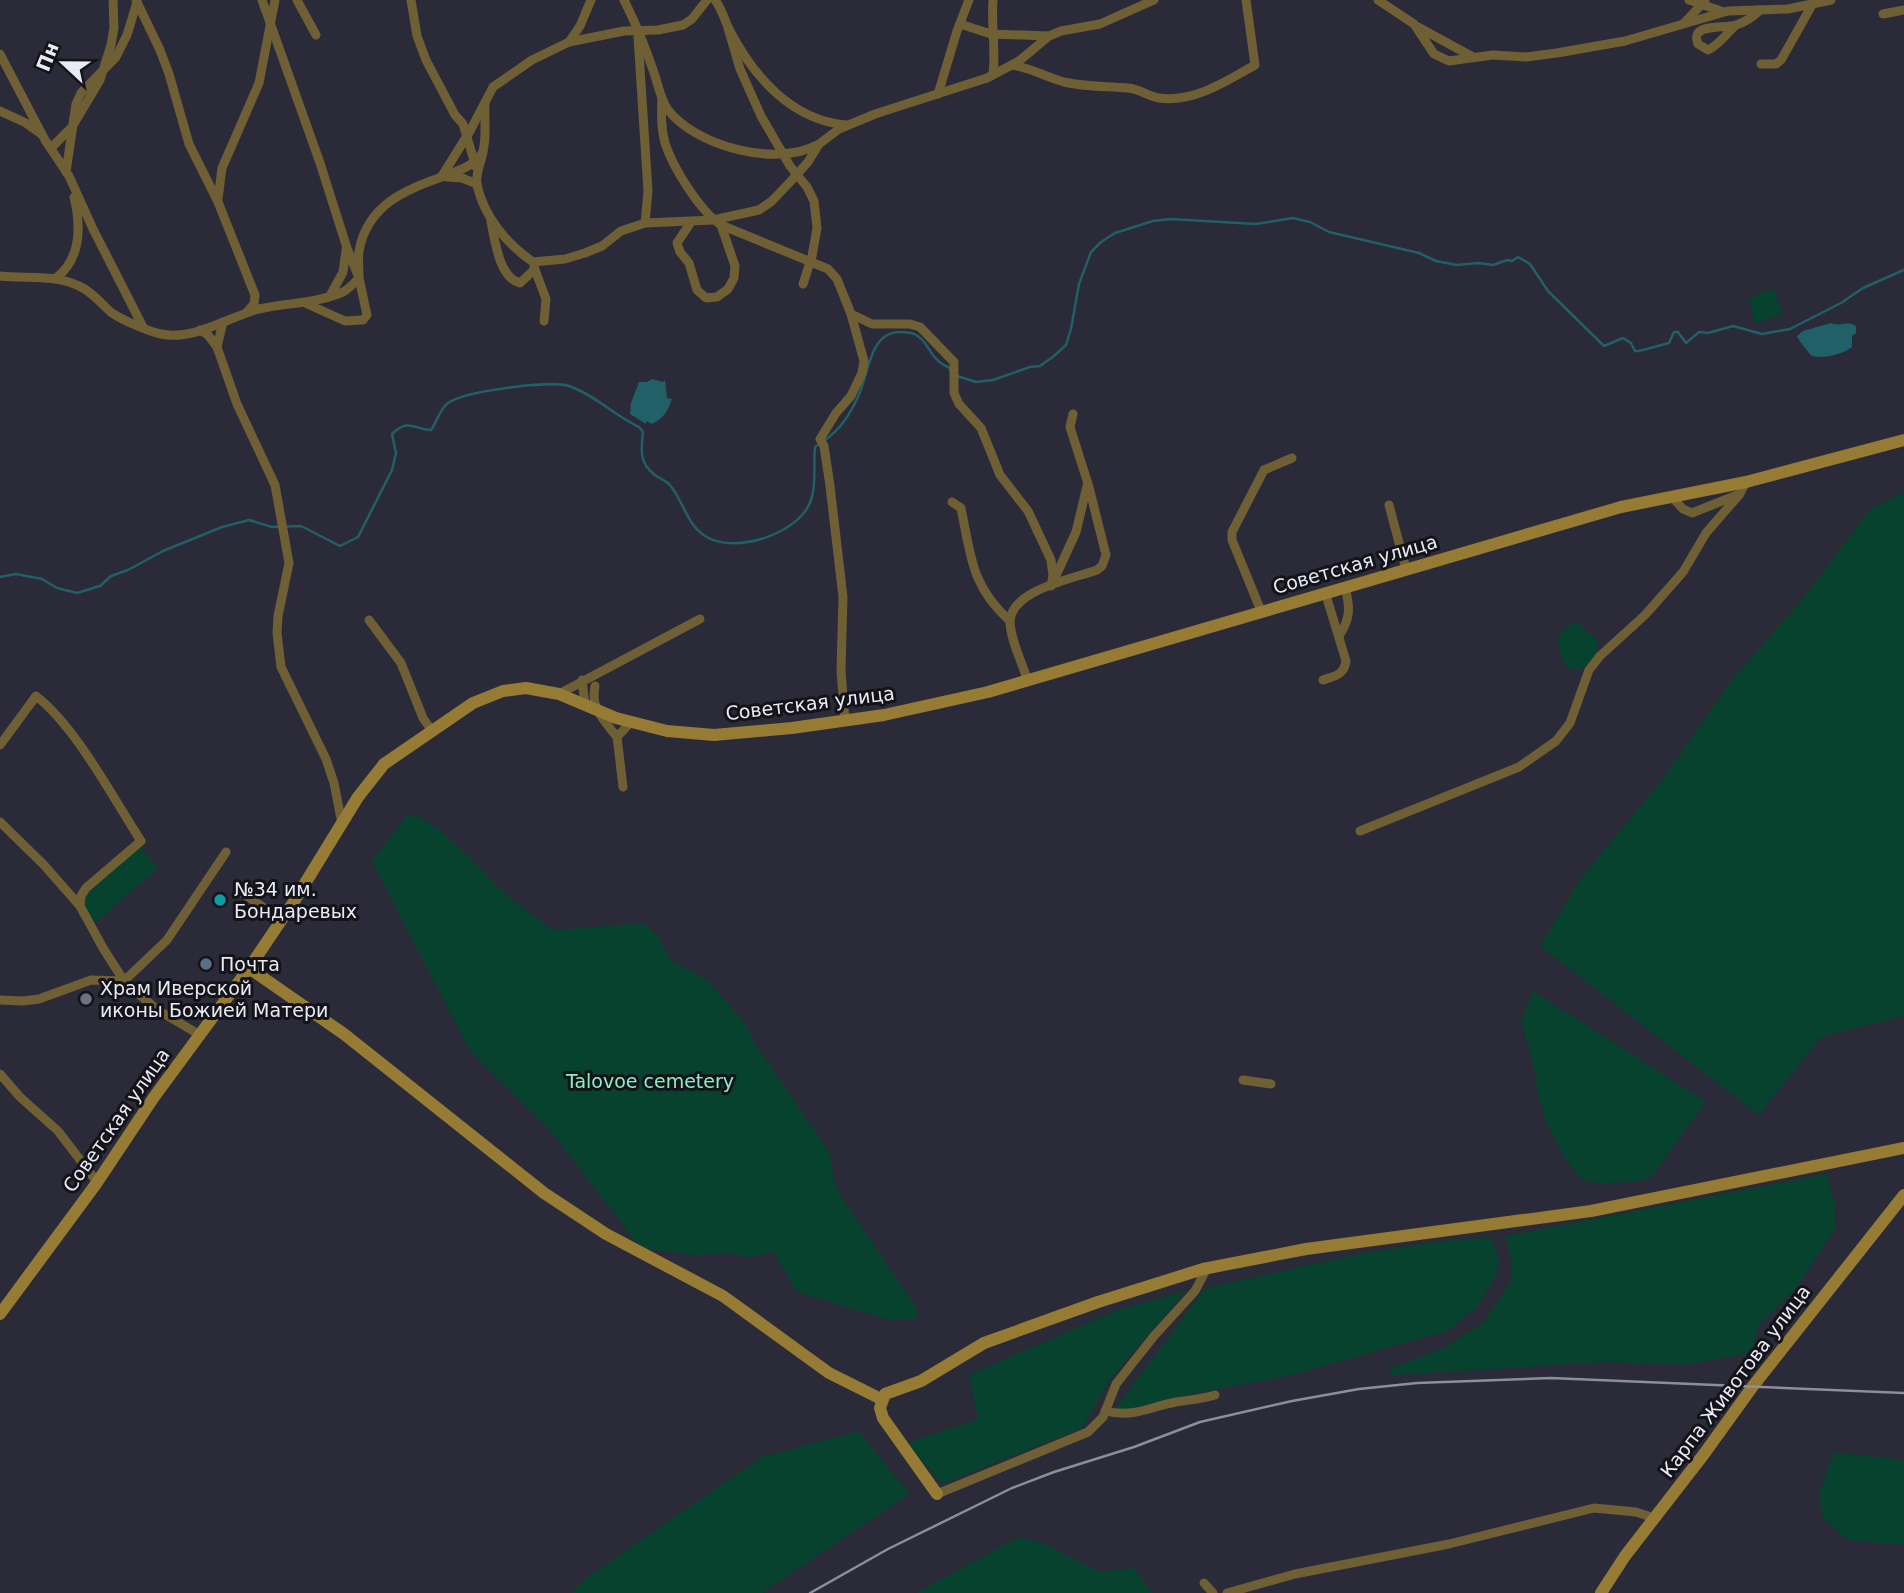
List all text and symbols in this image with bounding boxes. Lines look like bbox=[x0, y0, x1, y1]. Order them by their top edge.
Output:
north arrow bbox=[28, 28, 98, 98]
text: Пн bbox=[32, 39, 63, 74]
street label: Советская улица bbox=[1270, 530, 1440, 598]
street label: Советская улица bbox=[724, 682, 896, 724]
place label: №34 им. Бондаревых bbox=[234, 878, 357, 922]
marker: №34 им. Бондаревых bbox=[212, 892, 228, 908]
place label: Почта bbox=[220, 953, 280, 975]
marker: Почта bbox=[198, 956, 214, 972]
place label: Храм Иверской иконы Божией Матери bbox=[100, 977, 328, 1021]
marker: Храм Иверской иконы Божией Матери bbox=[78, 991, 94, 1007]
street label: Советская улица bbox=[58, 1044, 174, 1196]
park label: Talovoe cemetery bbox=[565, 1070, 734, 1092]
street label: Карпа Животова улица bbox=[1656, 1281, 1814, 1481]

